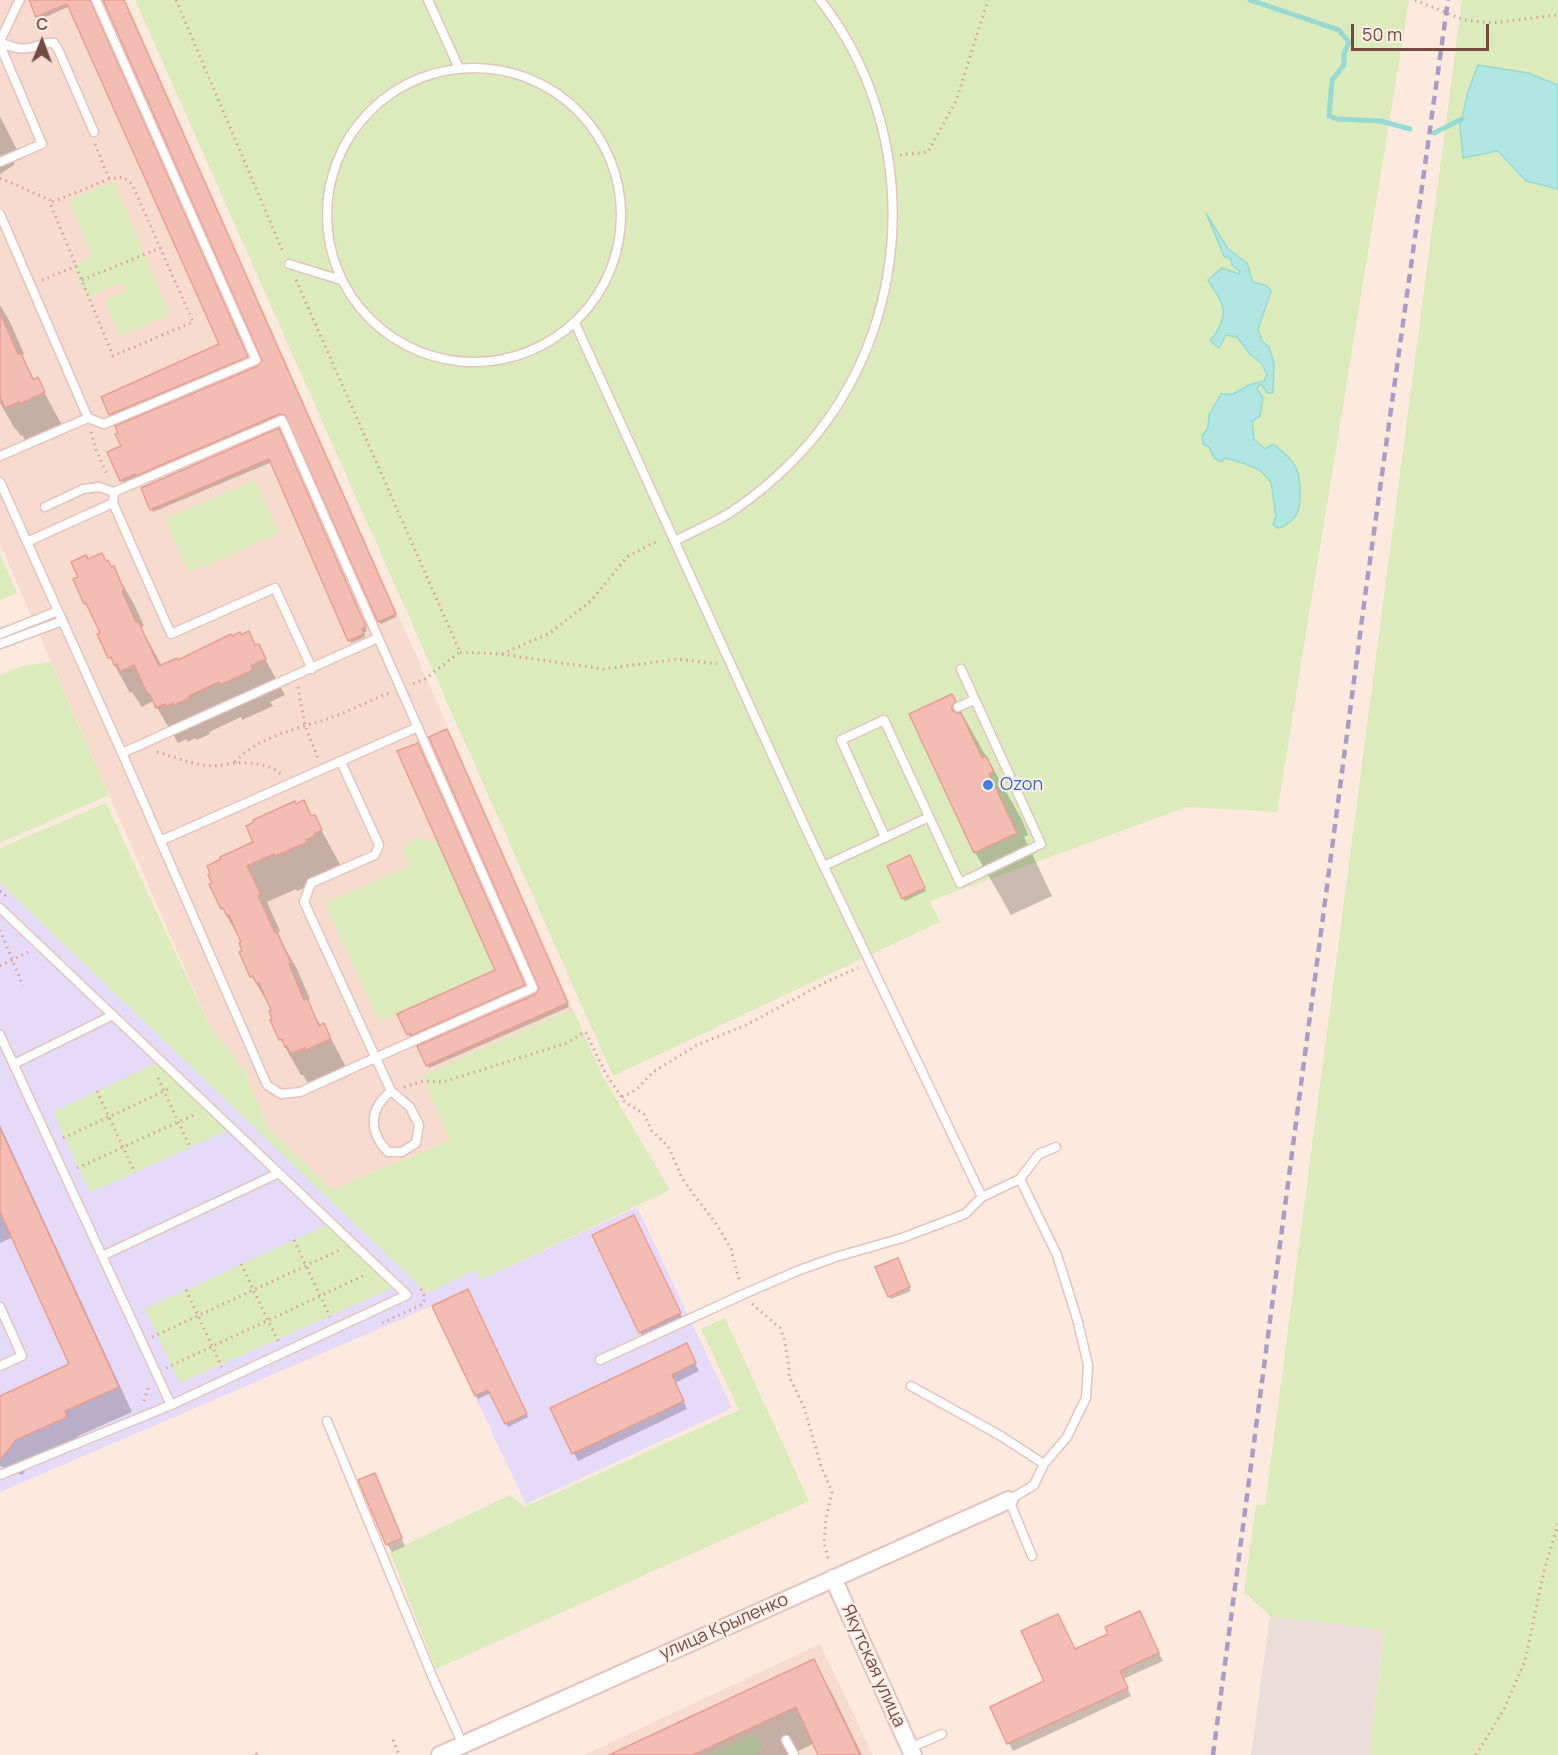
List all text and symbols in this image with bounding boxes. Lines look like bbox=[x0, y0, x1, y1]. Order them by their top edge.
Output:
north arrow bbox=[12, 12, 72, 72]
scale bar bbox=[1354, 12, 1492, 50]
text: С bbox=[36, 13, 48, 35]
text: 50 m bbox=[1362, 22, 1402, 46]
place label: Ozon bbox=[1000, 774, 1043, 796]
marker: Ozon bbox=[981, 778, 995, 792]
street label: улица Крыленко bbox=[656, 1589, 792, 1665]
street label: Якутская улица bbox=[836, 1601, 910, 1731]

